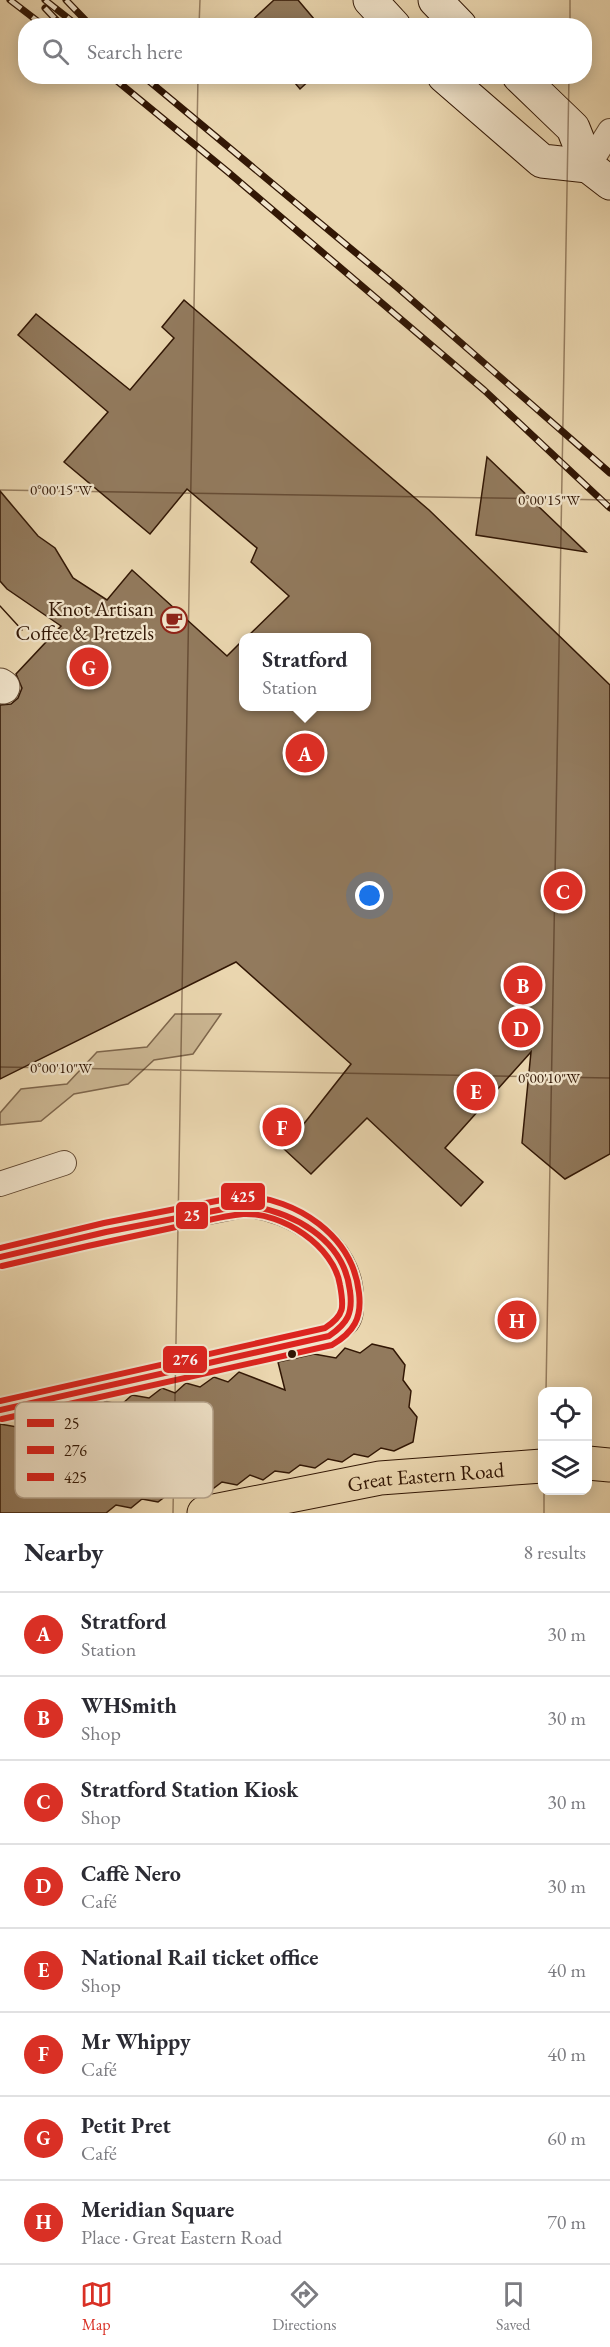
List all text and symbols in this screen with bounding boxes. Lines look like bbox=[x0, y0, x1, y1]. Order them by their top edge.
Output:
search box bbox=[18, 18, 592, 84]
icon: search bbox=[39, 35, 72, 68]
text: Search here bbox=[87, 37, 182, 66]
text: 0°00'15"W bbox=[30, 480, 92, 499]
text: 0°00'15"W bbox=[518, 490, 580, 509]
place label: Knot Artisan Coffee & Pretzels bbox=[15, 595, 154, 646]
cafe icon: Knot Artisan Coffee & Pretzels bbox=[159, 605, 189, 635]
popup bbox=[239, 633, 371, 711]
pin: G bbox=[70, 644, 109, 690]
text: Stratford bbox=[262, 645, 348, 674]
text: Station bbox=[262, 674, 317, 700]
pin: A bbox=[286, 730, 324, 776]
pin: C bbox=[544, 868, 582, 914]
your location bbox=[355, 881, 384, 910]
pin: B bbox=[504, 962, 542, 1008]
pin: D bbox=[502, 1006, 540, 1050]
text: 0°00'10"W bbox=[30, 1058, 92, 1077]
pin: E bbox=[456, 1068, 496, 1114]
text: 0°00'10"W bbox=[518, 1068, 580, 1087]
pin: F bbox=[262, 1104, 302, 1150]
line badge: 425 bbox=[220, 1182, 266, 1211]
text: 425 bbox=[230, 1186, 256, 1207]
line badge: 25 bbox=[175, 1201, 209, 1230]
text: 25 bbox=[184, 1205, 200, 1226]
pin: H bbox=[498, 1298, 536, 1342]
line badge: 276 bbox=[162, 1345, 208, 1374]
unlabelled marker bbox=[286, 1348, 298, 1360]
text: 276 bbox=[172, 1349, 198, 1370]
map controls bbox=[538, 1387, 592, 1495]
button: locate bbox=[538, 1387, 592, 1441]
legend bbox=[15, 1402, 213, 1498]
text: 25 bbox=[64, 1413, 79, 1434]
text: 276 bbox=[64, 1440, 87, 1461]
button: layers bbox=[538, 1441, 592, 1495]
street label: Great Eastern Road bbox=[345, 1455, 505, 1498]
text: 425 bbox=[64, 1467, 87, 1488]
text: Nearby bbox=[24, 1535, 104, 1569]
text: 8 results bbox=[523, 1539, 586, 1565]
text: Stratford bbox=[81, 1607, 167, 1636]
text: A bbox=[36, 1621, 51, 1647]
text: 30 m bbox=[547, 1621, 586, 1647]
text: Station bbox=[81, 1636, 136, 1662]
text: WHSmith bbox=[81, 1691, 177, 1720]
text: B bbox=[37, 1705, 50, 1731]
text: 30 m bbox=[547, 1705, 586, 1731]
text: Shop bbox=[81, 1720, 121, 1746]
text: Stratford Station Kiosk bbox=[81, 1775, 298, 1804]
text: C bbox=[36, 1789, 51, 1815]
text: 30 m bbox=[547, 1789, 586, 1815]
text: Shop bbox=[81, 1804, 121, 1830]
text: Caffè Nero bbox=[81, 1859, 181, 1888]
text: D bbox=[36, 1873, 51, 1899]
text: 30 m bbox=[547, 1873, 586, 1899]
text: Café bbox=[81, 1888, 117, 1914]
text: National Rail ticket office bbox=[81, 1943, 318, 1972]
text: E bbox=[38, 1957, 49, 1983]
text: 40 m bbox=[547, 1957, 586, 1983]
text: Shop bbox=[81, 1972, 121, 1998]
text: Mr Whippy bbox=[81, 2027, 190, 2056]
text: F bbox=[38, 2041, 49, 2067]
text: 40 m bbox=[547, 2041, 586, 2067]
text: Café bbox=[81, 2056, 117, 2082]
text: Petit Pret bbox=[81, 2111, 171, 2140]
text: G bbox=[36, 2125, 51, 2151]
text: 60 m bbox=[547, 2125, 586, 2151]
text: Café bbox=[81, 2140, 117, 2166]
text: Meridian Square bbox=[81, 2195, 234, 2224]
text: H bbox=[35, 2209, 52, 2235]
text: 70 m bbox=[547, 2209, 586, 2235]
text: Place · Great Eastern Road bbox=[81, 2224, 282, 2250]
tab: Map bbox=[80, 2278, 113, 2335]
tab: Directions bbox=[272, 2278, 337, 2335]
tab: Saved bbox=[496, 2278, 530, 2335]

